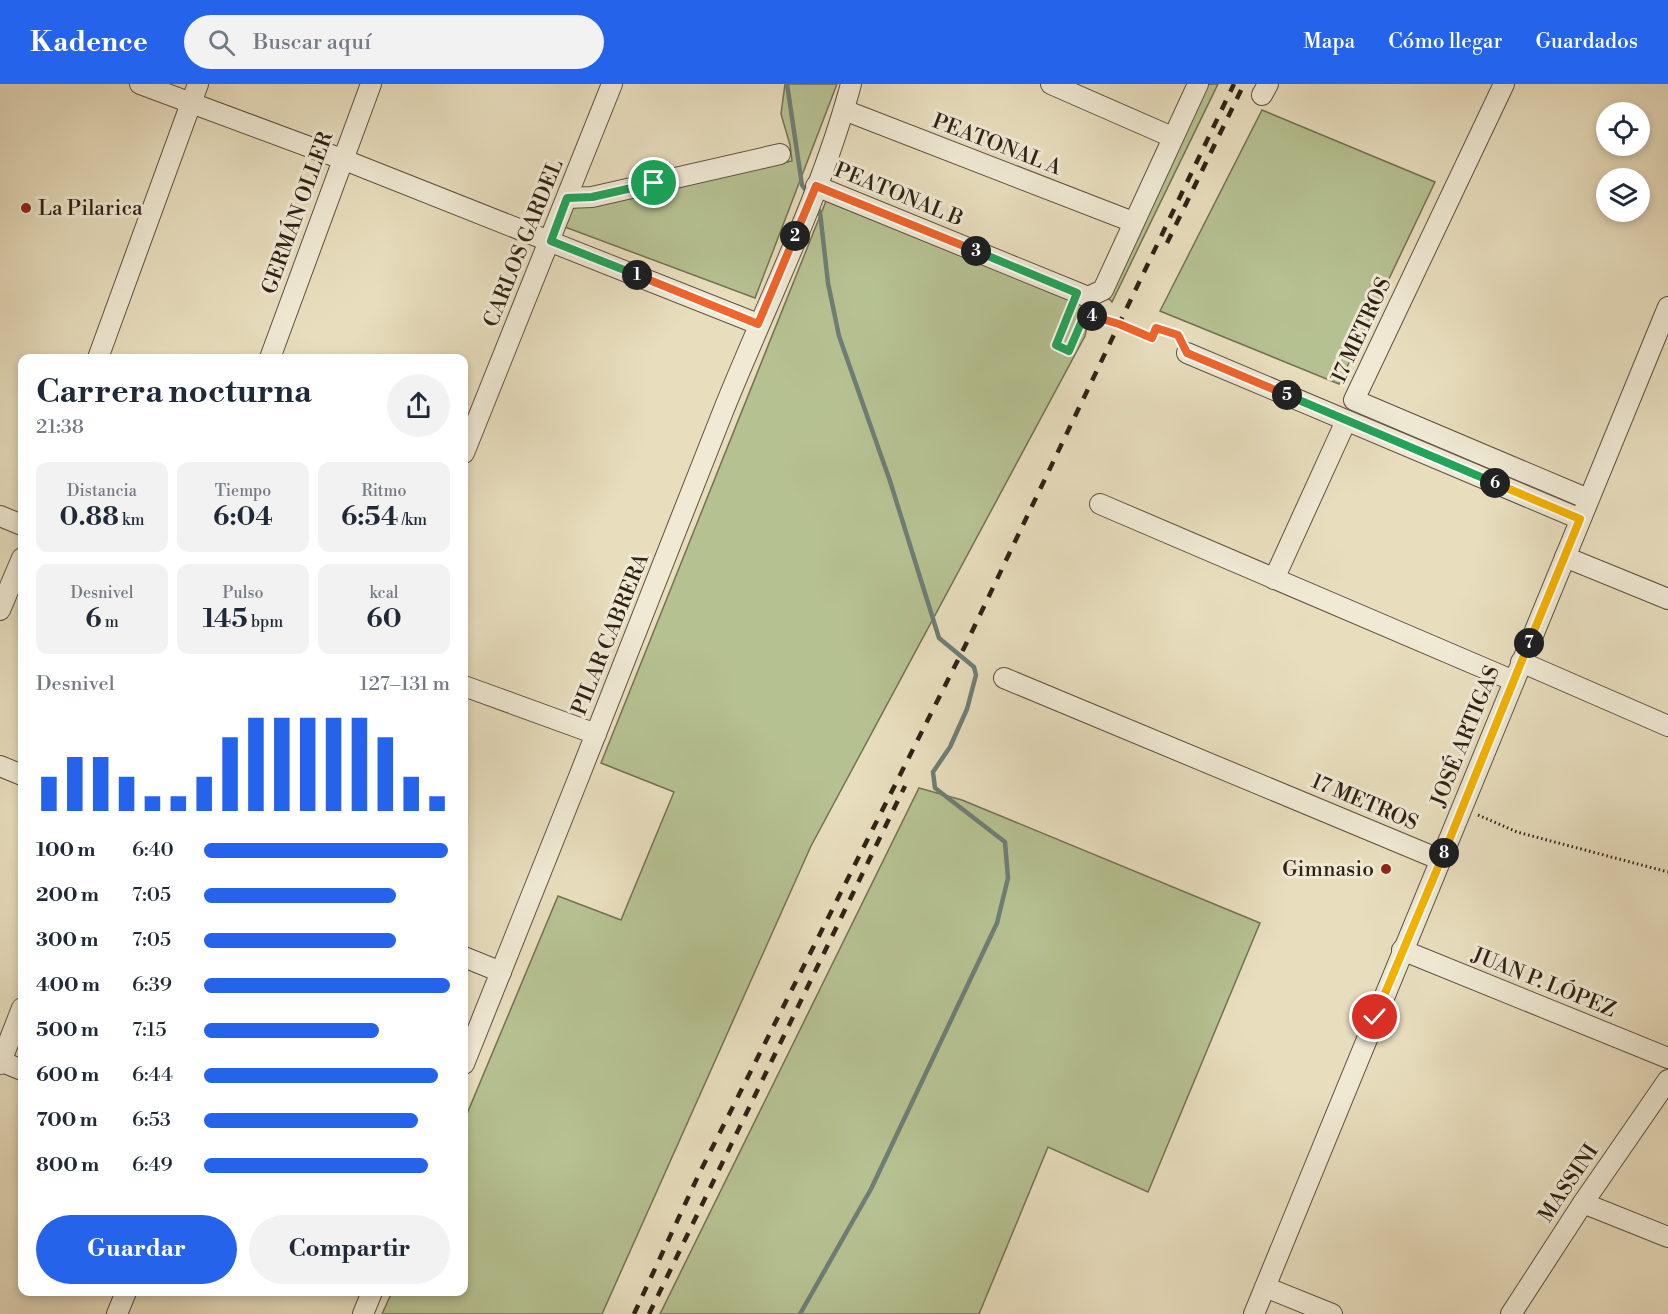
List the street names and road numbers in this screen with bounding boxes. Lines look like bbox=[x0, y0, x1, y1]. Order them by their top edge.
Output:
street label: PEATONAL A bbox=[928, 108, 1065, 182]
street label: GERMÁN OLLER bbox=[255, 128, 340, 298]
street label: CARLOS GARDEL bbox=[478, 156, 569, 331]
street label: PEATONAL B bbox=[830, 157, 967, 233]
street label: 17 METROS bbox=[1326, 274, 1398, 387]
street label: PILAR CABRERA bbox=[567, 549, 655, 719]
street label: JOSÉ ARTIGAS bbox=[1424, 661, 1506, 812]
street label: 17 METROS bbox=[1307, 769, 1422, 837]
street label: JUAN P. LÓPEZ bbox=[1467, 939, 1620, 1024]
street label: MASSINI bbox=[1533, 1139, 1604, 1228]

